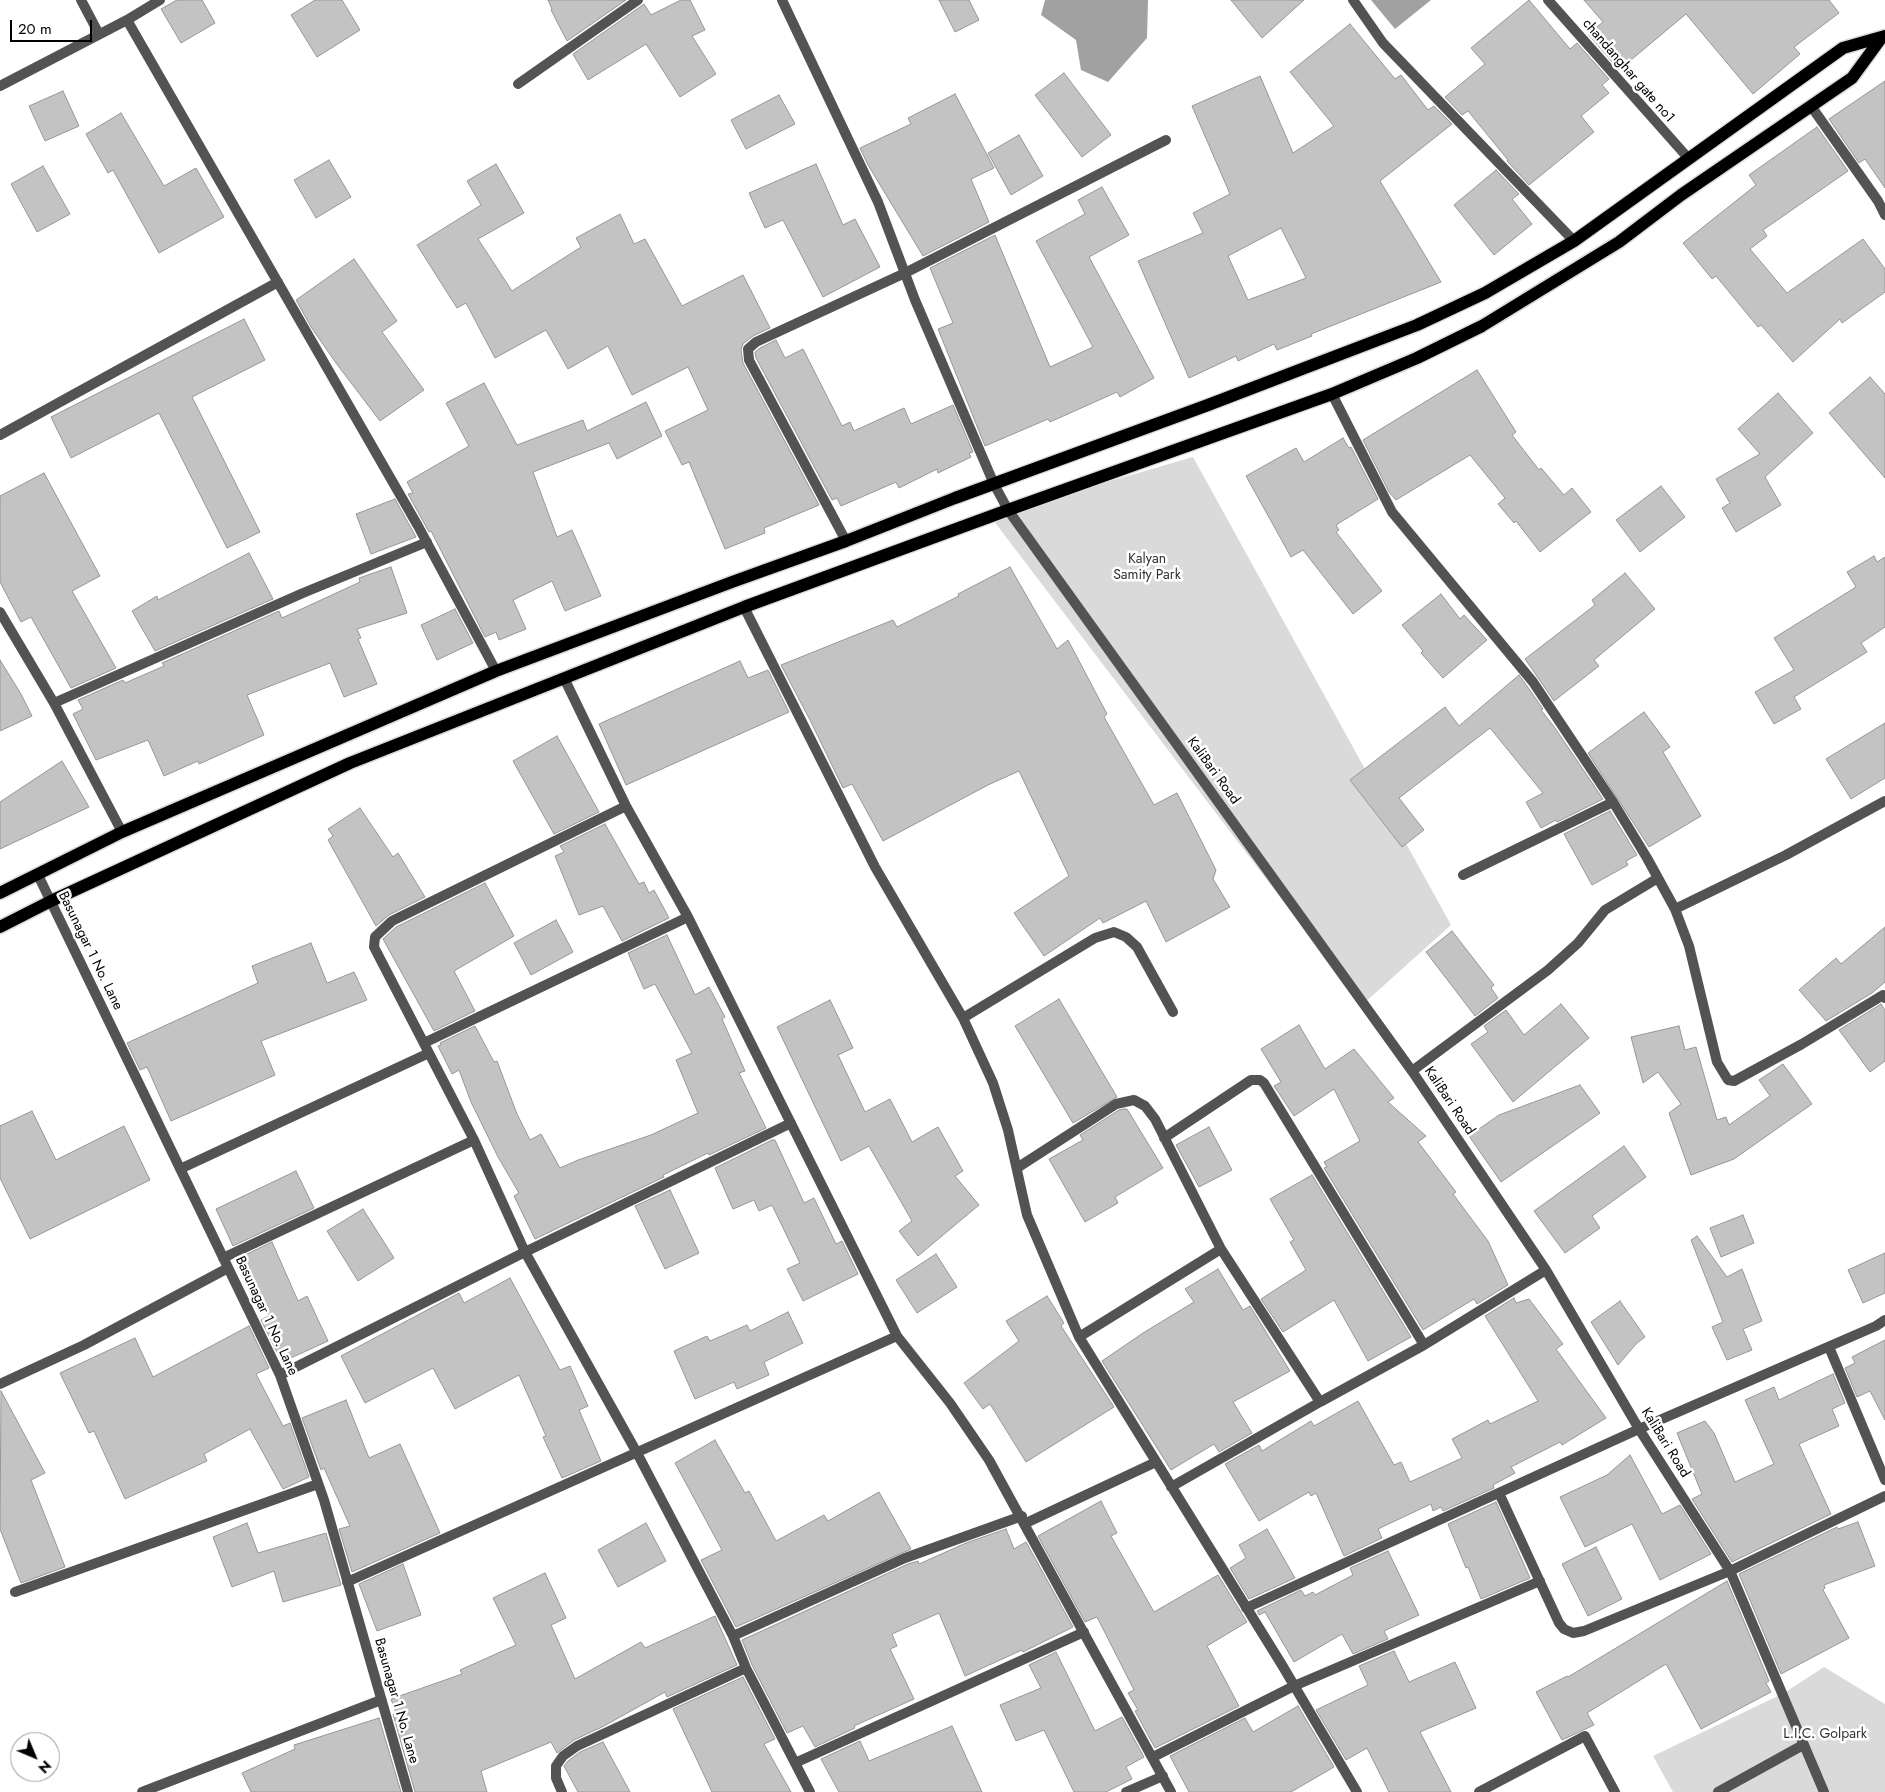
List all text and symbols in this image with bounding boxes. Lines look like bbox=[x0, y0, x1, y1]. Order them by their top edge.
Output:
scale bar bbox=[12, 10, 95, 42]
street label: chandanghar gate no1 bbox=[1578, 16, 1678, 126]
text: 20 m bbox=[18, 18, 52, 40]
park label: Kalyan Samity Park bbox=[1113, 552, 1181, 584]
street label: KaliBari Road bbox=[1183, 734, 1243, 808]
street label: Basunagar 1 No. Lane bbox=[54, 889, 126, 1013]
street label: KaliBari Road bbox=[1420, 1064, 1478, 1138]
street label: Basunagar 1 No. Lane bbox=[231, 1254, 301, 1378]
street label: KaliBari Road bbox=[1637, 1405, 1693, 1481]
street label: Basunagar 1 No. Lane bbox=[370, 1636, 422, 1766]
park label: L.I.C. Golpark bbox=[1783, 1727, 1867, 1743]
north arrow bbox=[10, 1732, 60, 1782]
text: N bbox=[34, 1756, 56, 1778]

